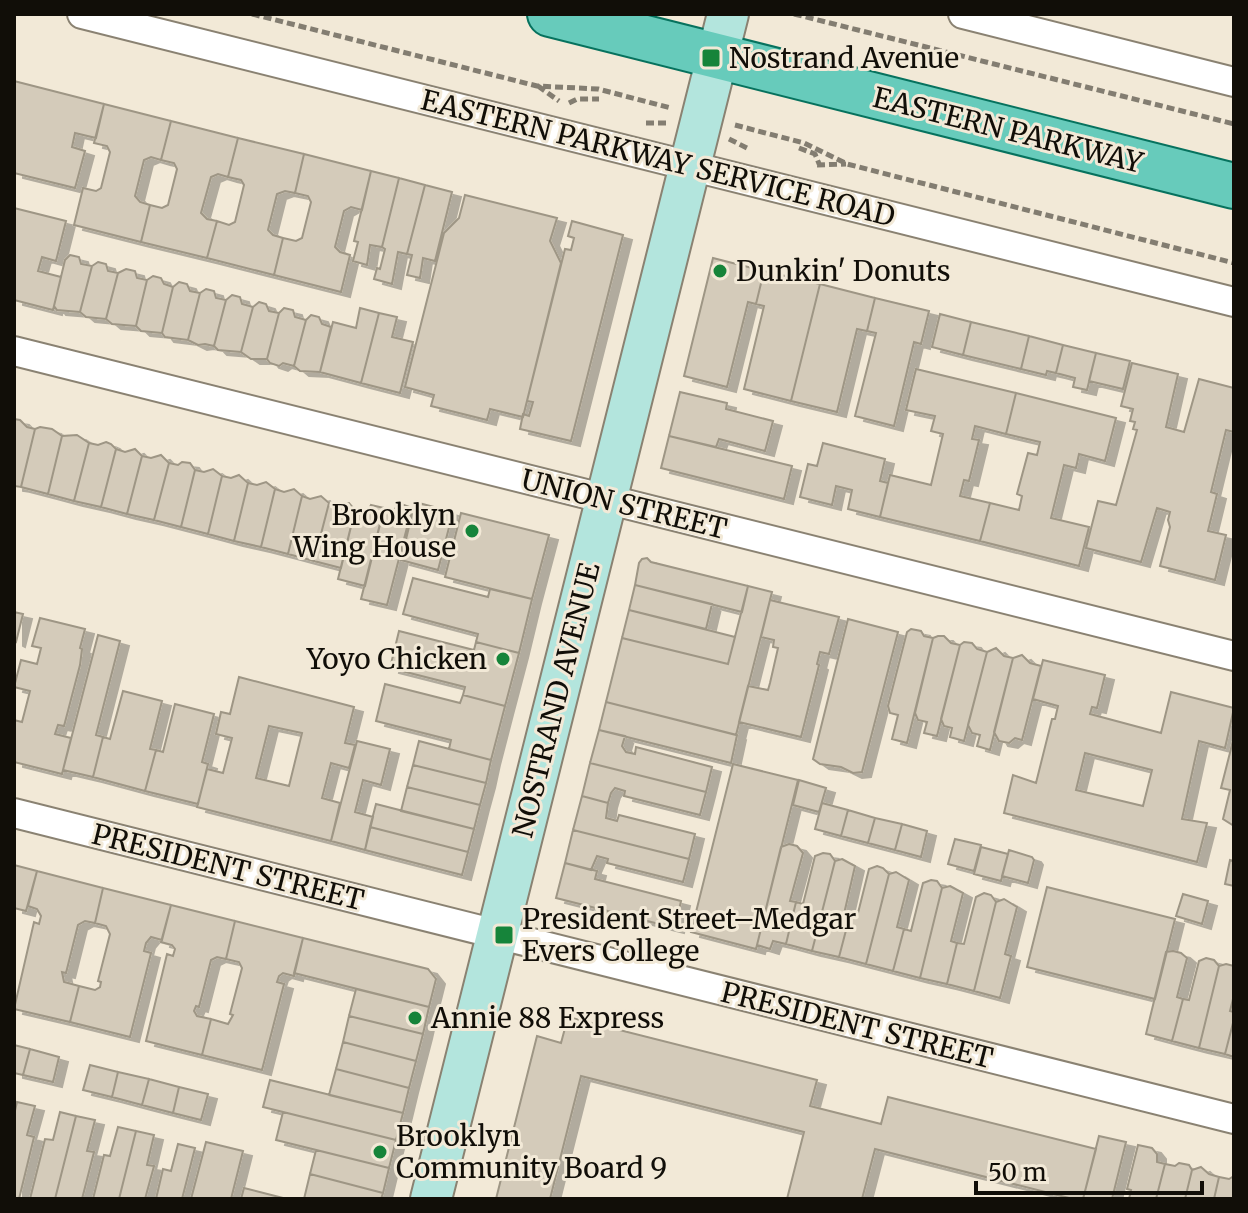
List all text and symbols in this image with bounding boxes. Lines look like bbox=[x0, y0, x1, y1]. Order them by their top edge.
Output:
place label: Nostrand Avenue bbox=[729, 40, 959, 76]
marker: Nostrand Avenue bbox=[700, 47, 722, 69]
street label: EASTERN PARKWAY bbox=[869, 79, 1148, 181]
street label: EASTERN PARKWAY SERVICE ROAD bbox=[417, 82, 899, 234]
place label: Dunkin' Donuts bbox=[736, 253, 951, 289]
marker: Dunkin' Donuts bbox=[711, 262, 729, 280]
street label: UNION STREET bbox=[517, 461, 731, 547]
place label: Brooklyn Wing House bbox=[292, 497, 456, 565]
marker: Brooklyn Wing House bbox=[463, 522, 481, 540]
street label: NOSTRAND AVENUE bbox=[504, 559, 608, 841]
place label: Yoyo Chicken bbox=[306, 641, 487, 677]
marker: Yoyo Chicken bbox=[494, 650, 512, 668]
street label: PRESIDENT STREET bbox=[88, 816, 368, 918]
place label: President Street–Medgar Evers College bbox=[522, 901, 856, 969]
marker: President Street–Medgar Evers College bbox=[493, 924, 515, 946]
street label: PRESIDENT STREET bbox=[717, 974, 997, 1076]
place label: Annie 88 Express bbox=[430, 1000, 664, 1036]
marker: Annie 88 Express bbox=[406, 1009, 424, 1027]
place label: Brooklyn Community Board 9 bbox=[396, 1118, 667, 1186]
marker: Brooklyn Community Board 9 bbox=[371, 1143, 389, 1161]
scale bar bbox=[976, 1145, 1202, 1195]
text: 50 m bbox=[988, 1157, 1047, 1188]

